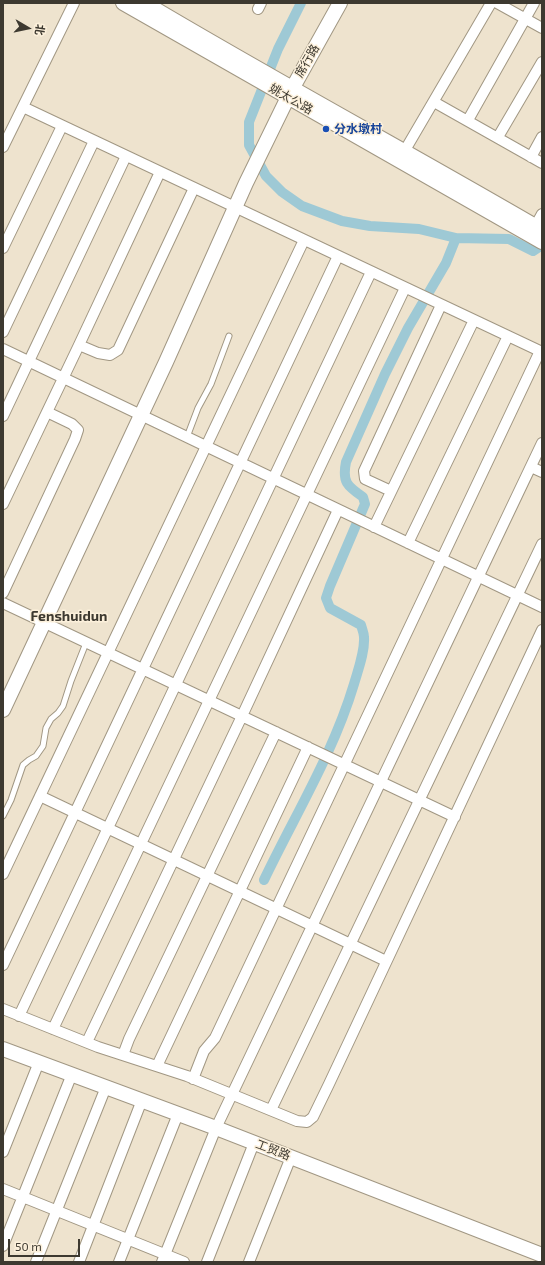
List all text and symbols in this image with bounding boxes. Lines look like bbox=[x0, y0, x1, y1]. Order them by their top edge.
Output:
north arrow bbox=[8, 8, 48, 48]
text: 北 bbox=[33, 24, 48, 36]
street label: 席行路 bbox=[292, 42, 322, 80]
street label: 姚太公路 bbox=[267, 81, 315, 117]
place label: 分水墩村 bbox=[334, 122, 382, 136]
marker: 分水墩村 bbox=[321, 124, 331, 134]
district label: Fenshuidun bbox=[31, 608, 107, 624]
street label: 工贸路 bbox=[254, 1137, 292, 1163]
scale bar bbox=[10, 1231, 82, 1257]
text: 50 m bbox=[15, 1239, 42, 1253]

